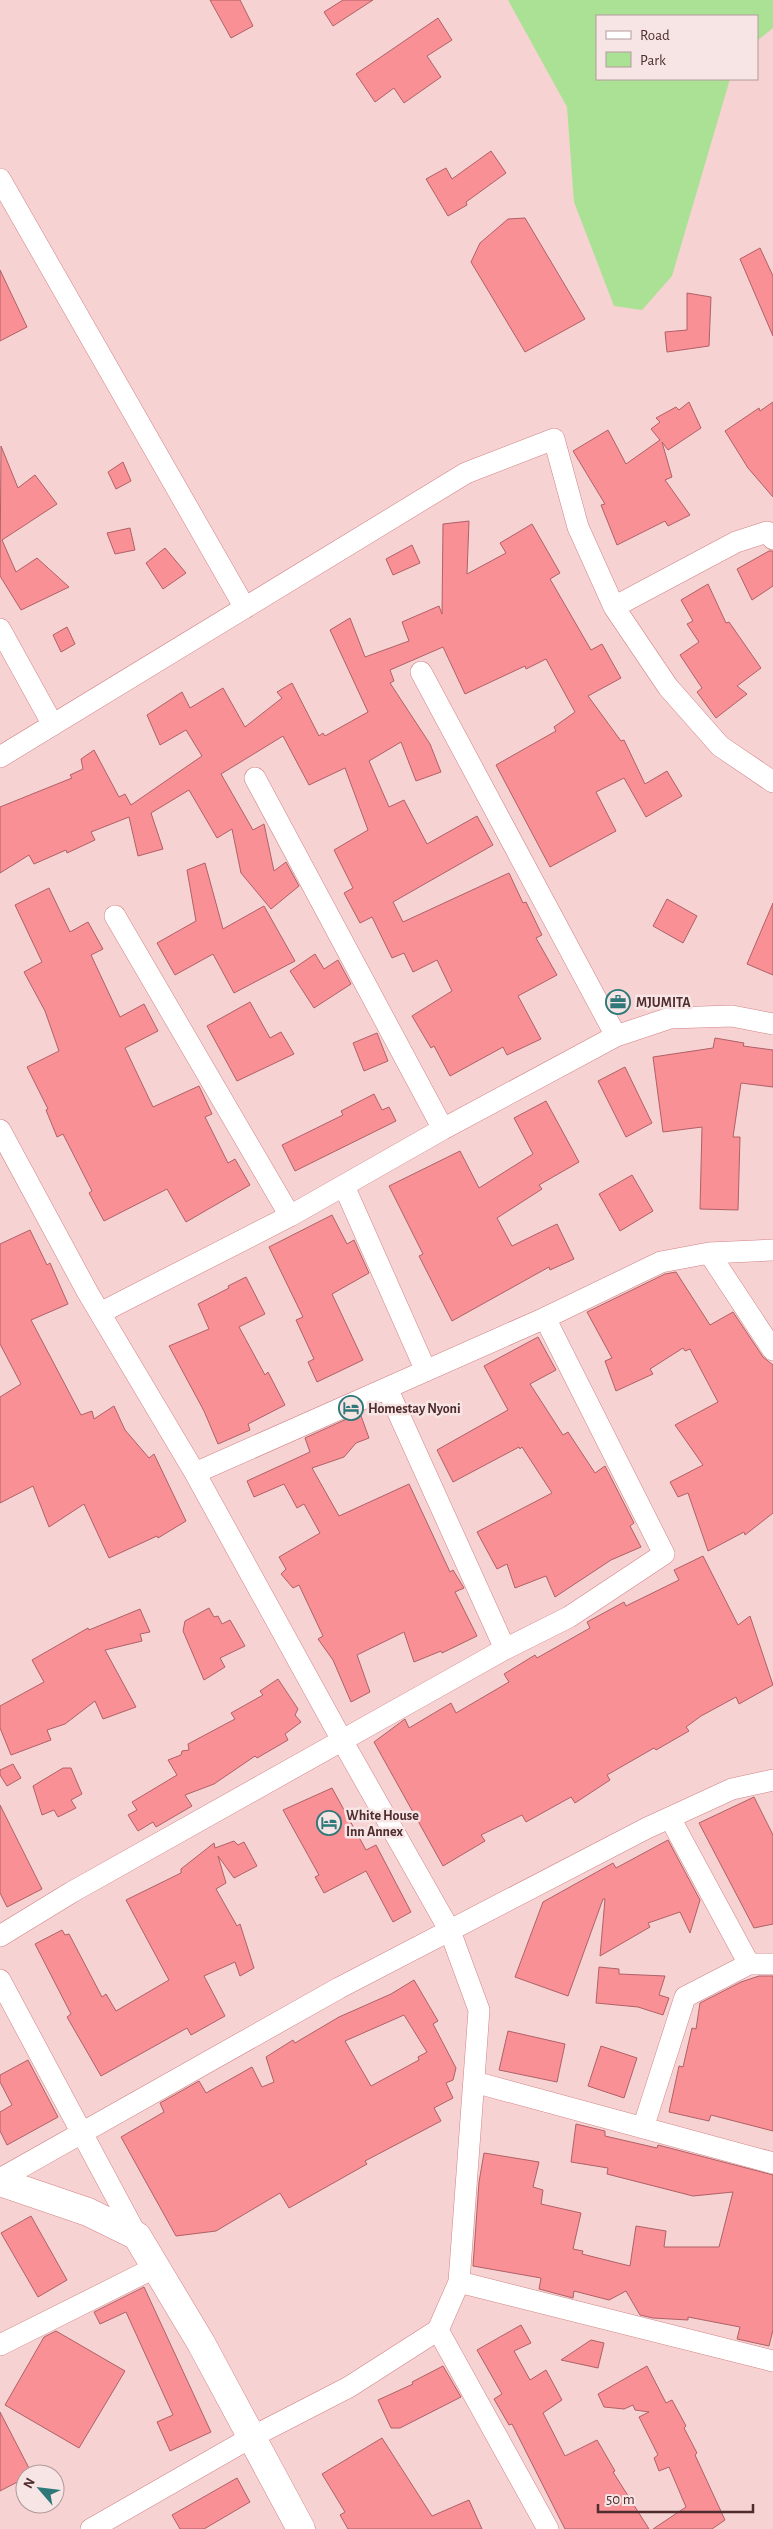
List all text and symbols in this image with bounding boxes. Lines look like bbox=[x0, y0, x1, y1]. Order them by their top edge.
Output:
legend bbox=[596, 15, 758, 80]
text: Road bbox=[640, 28, 670, 43]
text: Park bbox=[640, 53, 666, 68]
office icon: MJUMITA bbox=[605, 989, 631, 1015]
place label: MJUMITA bbox=[636, 996, 691, 1010]
hotel icon: Homestay Nyoni bbox=[338, 1395, 364, 1421]
place label: Homestay Nyoni bbox=[368, 1402, 461, 1416]
place label: White House Inn Annex bbox=[346, 1809, 419, 1839]
hotel icon: White House Inn Annex bbox=[316, 1810, 342, 1836]
north arrow bbox=[15, 2464, 65, 2514]
text: N bbox=[21, 2476, 38, 2491]
scale bar bbox=[598, 2482, 753, 2514]
text: 50 m bbox=[606, 2492, 635, 2507]

